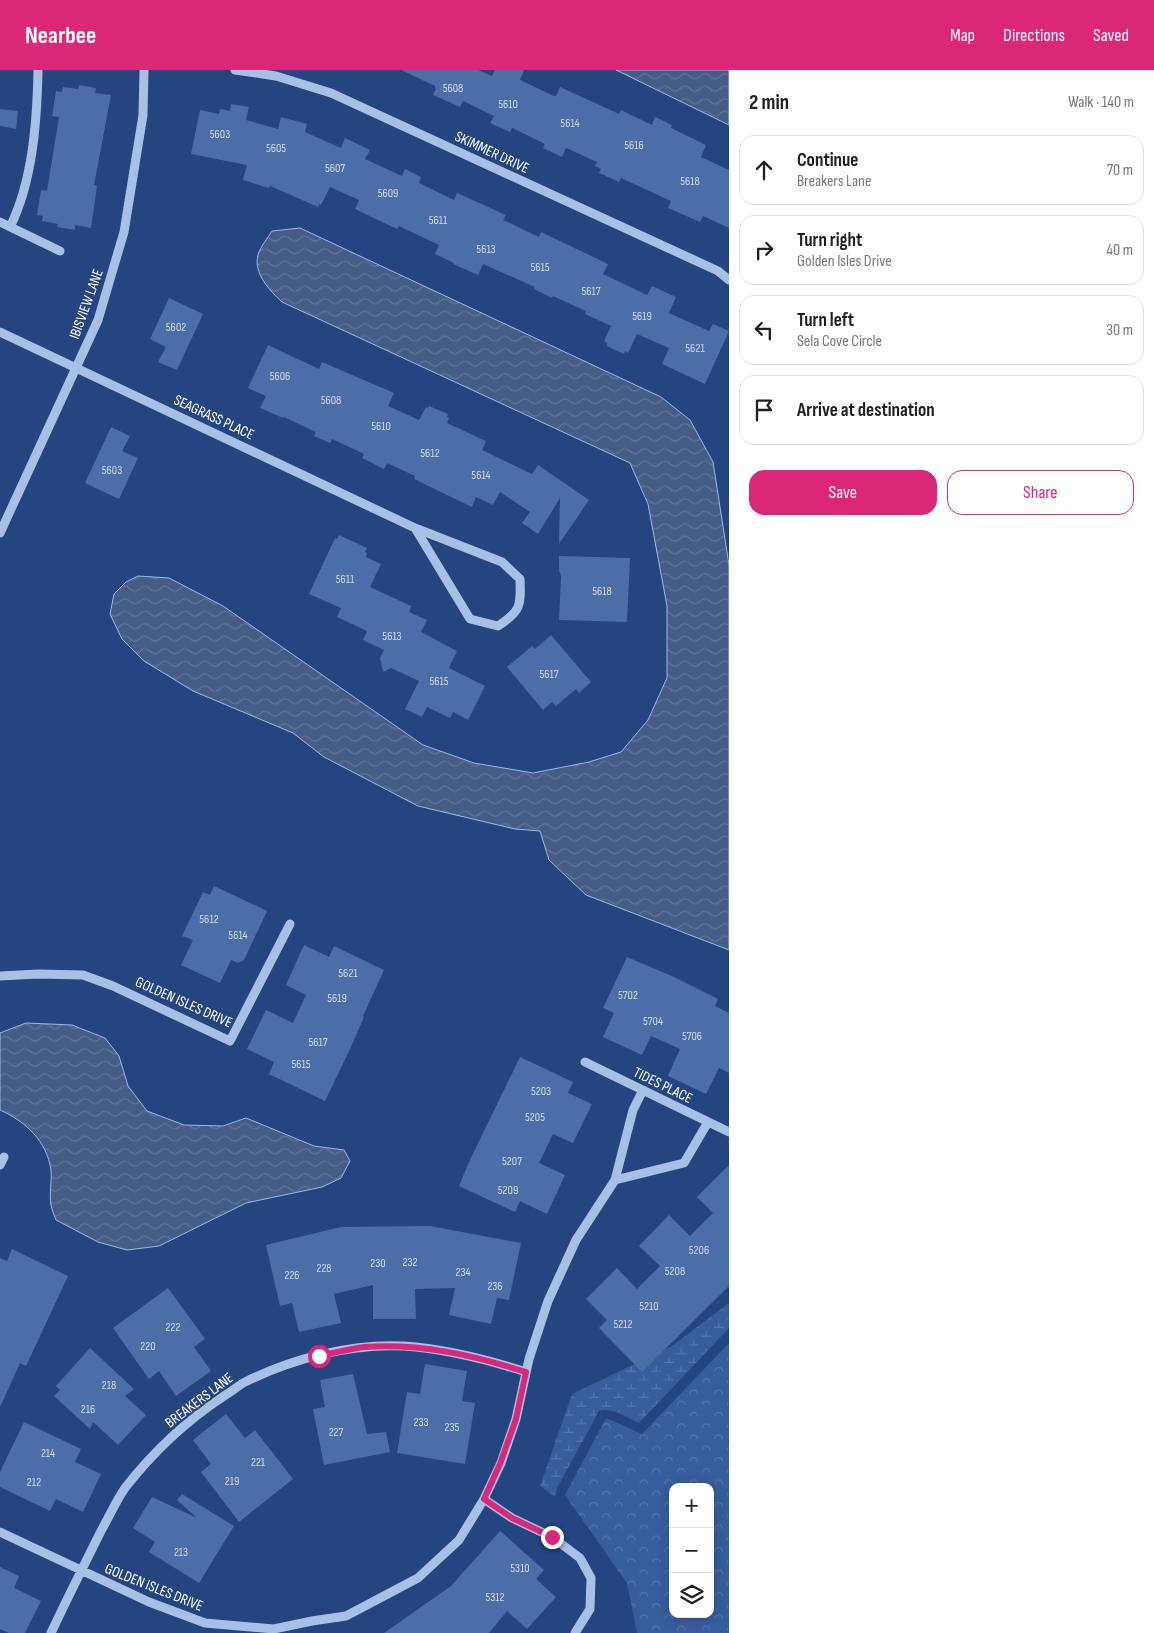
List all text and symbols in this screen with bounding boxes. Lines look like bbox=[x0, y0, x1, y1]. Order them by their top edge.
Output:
text: Nearbee bbox=[25, 21, 96, 50]
text: Map bbox=[950, 25, 975, 46]
text: Directions bbox=[1003, 25, 1065, 46]
text: Saved bbox=[1093, 25, 1129, 46]
house number: 5608 bbox=[443, 81, 463, 96]
text: 2 min bbox=[749, 90, 789, 115]
text: Walk · 140 m bbox=[1068, 93, 1134, 112]
house number: 5610 bbox=[498, 97, 518, 112]
house number: 5614 bbox=[560, 116, 580, 131]
house number: 5603 bbox=[210, 127, 230, 142]
street label: SKIMMER DRIVE bbox=[452, 127, 532, 178]
house number: 5616 bbox=[624, 138, 644, 153]
house number: 5605 bbox=[266, 141, 286, 156]
text: Continue bbox=[797, 149, 858, 172]
icon: ahead bbox=[750, 156, 778, 184]
house number: 5607 bbox=[325, 161, 345, 176]
text: 70 m bbox=[1107, 161, 1133, 180]
text: Breakers Lane bbox=[797, 172, 871, 191]
house number: 5618 bbox=[680, 174, 700, 189]
house number: 5609 bbox=[378, 186, 398, 201]
house number: 5611 bbox=[429, 213, 448, 228]
text: Turn right bbox=[797, 229, 862, 252]
icon: right bbox=[750, 236, 778, 264]
text: 40 m bbox=[1106, 241, 1133, 260]
house number: 5613 bbox=[476, 242, 496, 257]
text: Golden Isles Drive bbox=[797, 252, 892, 271]
house number: 5615 bbox=[530, 260, 550, 275]
street label: IBISVIEW LANE bbox=[65, 267, 108, 342]
house number: 5617 bbox=[581, 284, 601, 299]
house number: 5619 bbox=[632, 309, 652, 324]
text: Turn left bbox=[797, 309, 854, 332]
icon: left bbox=[750, 316, 778, 344]
house number: 5602 bbox=[166, 320, 186, 335]
text: 30 m bbox=[1106, 321, 1133, 340]
text: Sela Cove Circle bbox=[797, 332, 882, 351]
house number: 5621 bbox=[685, 341, 705, 356]
house number: 5606 bbox=[270, 369, 290, 384]
street label: SEAGRASS PLACE bbox=[171, 391, 257, 444]
house number: 5608 bbox=[321, 393, 341, 408]
icon: arrive bbox=[750, 396, 778, 424]
text: Arrive at destination bbox=[797, 399, 935, 422]
house number: 5610 bbox=[371, 419, 391, 434]
house number: 5612 bbox=[420, 446, 440, 461]
house number: 5603 bbox=[102, 463, 122, 478]
house number: 5614 bbox=[471, 468, 491, 483]
button: Save bbox=[749, 470, 937, 515]
button: Share bbox=[947, 470, 1134, 515]
house number: 5611 bbox=[336, 572, 355, 587]
house number: 5618 bbox=[592, 584, 612, 599]
house number: 5613 bbox=[382, 629, 402, 644]
house number: 5617 bbox=[539, 667, 559, 682]
house number: 5615 bbox=[429, 674, 449, 689]
house number: 5612 bbox=[199, 912, 219, 927]
house number: 5614 bbox=[228, 928, 248, 943]
house number: 5621 bbox=[338, 966, 358, 981]
street label: GOLDEN ISLES DRIVE bbox=[132, 973, 235, 1032]
house number: 5702 bbox=[618, 988, 638, 1003]
house number: 5619 bbox=[327, 991, 347, 1006]
house number: 5704 bbox=[643, 1014, 663, 1029]
house number: 5706 bbox=[682, 1029, 702, 1044]
house number: 5617 bbox=[308, 1035, 328, 1050]
house number: 5615 bbox=[291, 1057, 311, 1072]
street label: TIDES PLACE bbox=[630, 1063, 695, 1108]
house number: 5203 bbox=[531, 1084, 551, 1099]
house number: 5205 bbox=[525, 1110, 545, 1125]
house number: 5207 bbox=[502, 1154, 522, 1169]
house number: 5209 bbox=[498, 1183, 518, 1198]
house number: 5206 bbox=[689, 1243, 709, 1258]
house number: 232 bbox=[403, 1255, 418, 1270]
house number: 230 bbox=[370, 1256, 386, 1271]
house number: 228 bbox=[316, 1261, 332, 1276]
house number: 5208 bbox=[665, 1264, 685, 1279]
house number: 234 bbox=[455, 1265, 471, 1280]
house number: 226 bbox=[284, 1268, 300, 1283]
house number: 236 bbox=[487, 1279, 503, 1294]
house number: 5210 bbox=[639, 1299, 659, 1314]
house number: 5212 bbox=[613, 1317, 633, 1332]
house number: 222 bbox=[166, 1320, 180, 1335]
house number: 220 bbox=[140, 1339, 156, 1354]
route start bbox=[308, 1345, 331, 1368]
street label: BREAKERS LANE bbox=[161, 1369, 237, 1432]
house number: 218 bbox=[102, 1378, 116, 1393]
house number: 216 bbox=[81, 1402, 95, 1417]
house number: 233 bbox=[413, 1415, 429, 1430]
house number: 235 bbox=[445, 1420, 460, 1435]
house number: 227 bbox=[329, 1425, 344, 1440]
house number: 214 bbox=[41, 1446, 55, 1461]
house number: 221 bbox=[251, 1455, 266, 1470]
house number: 219 bbox=[225, 1474, 239, 1489]
house number: 212 bbox=[27, 1475, 41, 1490]
map controls bbox=[669, 1483, 714, 1618]
button: + bbox=[669, 1483, 714, 1528]
route end bbox=[541, 1526, 564, 1549]
button: − bbox=[669, 1528, 714, 1573]
house number: 213 bbox=[174, 1545, 188, 1560]
street label: GOLDEN ISLES DRIVE bbox=[102, 1559, 206, 1616]
house number: 5310 bbox=[510, 1561, 530, 1576]
button: layers bbox=[669, 1573, 714, 1618]
house number: 5312 bbox=[485, 1590, 505, 1605]

